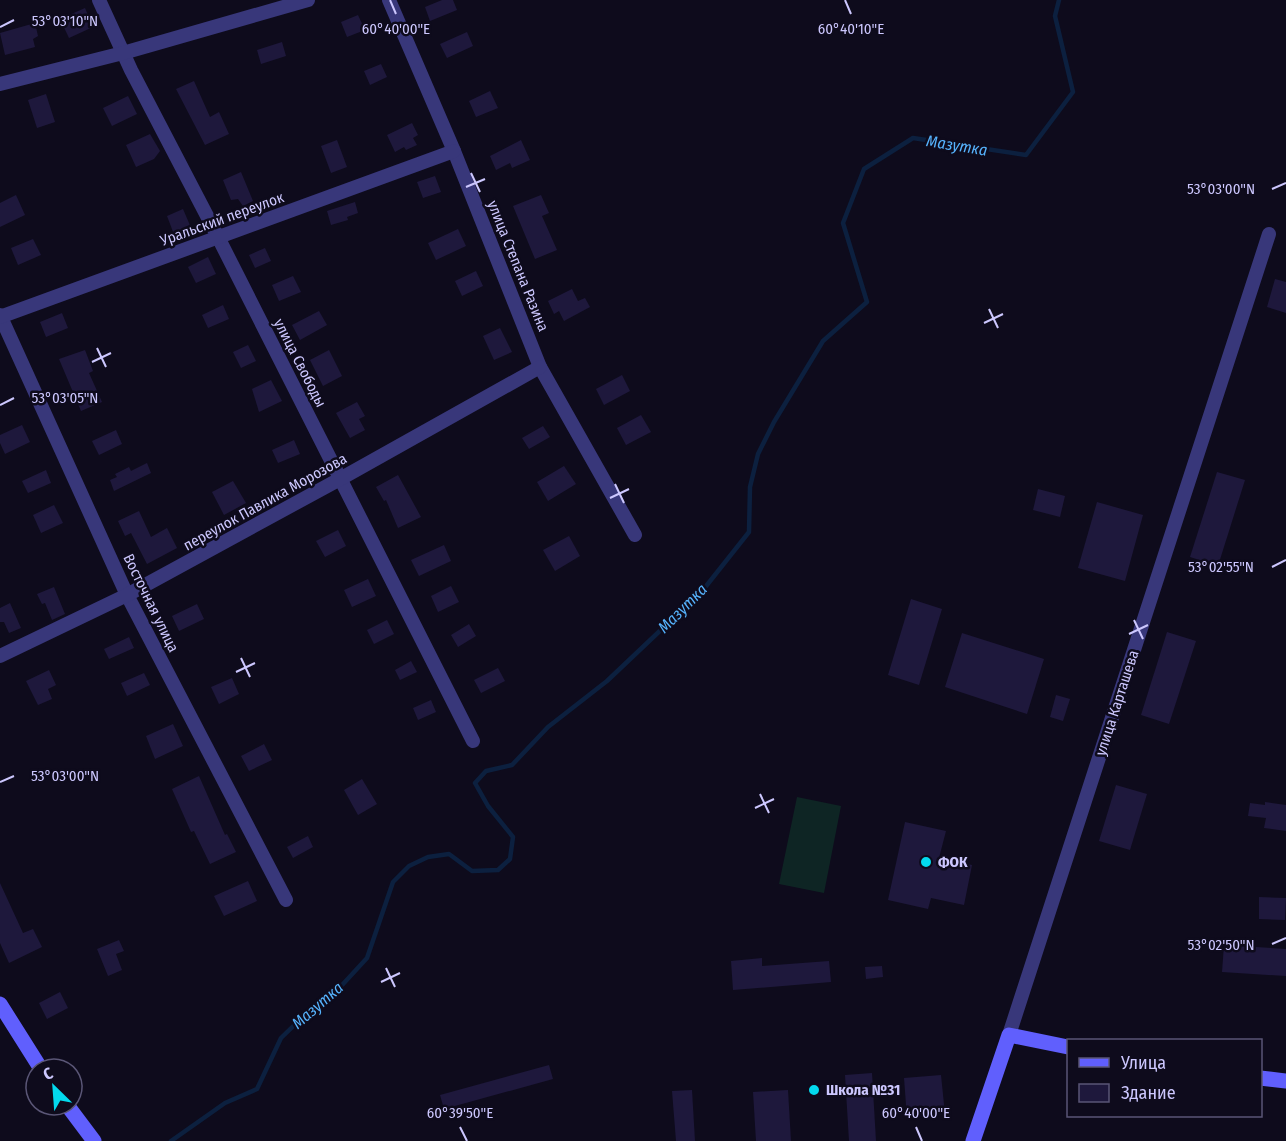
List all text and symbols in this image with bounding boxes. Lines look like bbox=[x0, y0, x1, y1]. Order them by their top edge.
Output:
text: 53°03'10"N bbox=[32, 12, 98, 30]
text: 60°40'00"E bbox=[362, 20, 430, 38]
text: 60°40'10"E bbox=[818, 20, 884, 38]
water label: Мазутка bbox=[925, 131, 989, 160]
text: 53°03'00"N bbox=[1187, 180, 1255, 198]
street label: Уральский переулок bbox=[157, 188, 286, 250]
street label: улица Степана Разина bbox=[483, 198, 553, 334]
street label: улица Свободы bbox=[270, 316, 330, 410]
text: 53°03'05"N bbox=[32, 389, 98, 407]
street label: переулок Павлика Морозова bbox=[180, 450, 350, 554]
street label: Восточная улица bbox=[119, 551, 183, 655]
text: 53°02'55"N bbox=[1188, 558, 1254, 576]
water label: Мазутка bbox=[654, 580, 711, 637]
street label: улица Карташева bbox=[1091, 648, 1143, 758]
text: 53°03'00"N bbox=[31, 767, 99, 785]
place label: ФОК bbox=[938, 853, 968, 871]
marker: ФОК bbox=[919, 855, 933, 869]
text: 53°02'50"N bbox=[1187, 936, 1255, 954]
water label: Мазутка bbox=[288, 978, 347, 1033]
legend bbox=[1067, 1039, 1262, 1117]
text: Улица bbox=[1120, 1052, 1166, 1074]
north arrow bbox=[24, 1057, 84, 1117]
text: С bbox=[40, 1063, 56, 1084]
place label: Школа №31 bbox=[826, 1081, 900, 1099]
text: Здание bbox=[1121, 1082, 1176, 1104]
marker: Школа №31 bbox=[807, 1083, 821, 1097]
text: 60°39'50"E bbox=[427, 1104, 493, 1122]
text: 60°40'00"E bbox=[882, 1104, 950, 1122]

